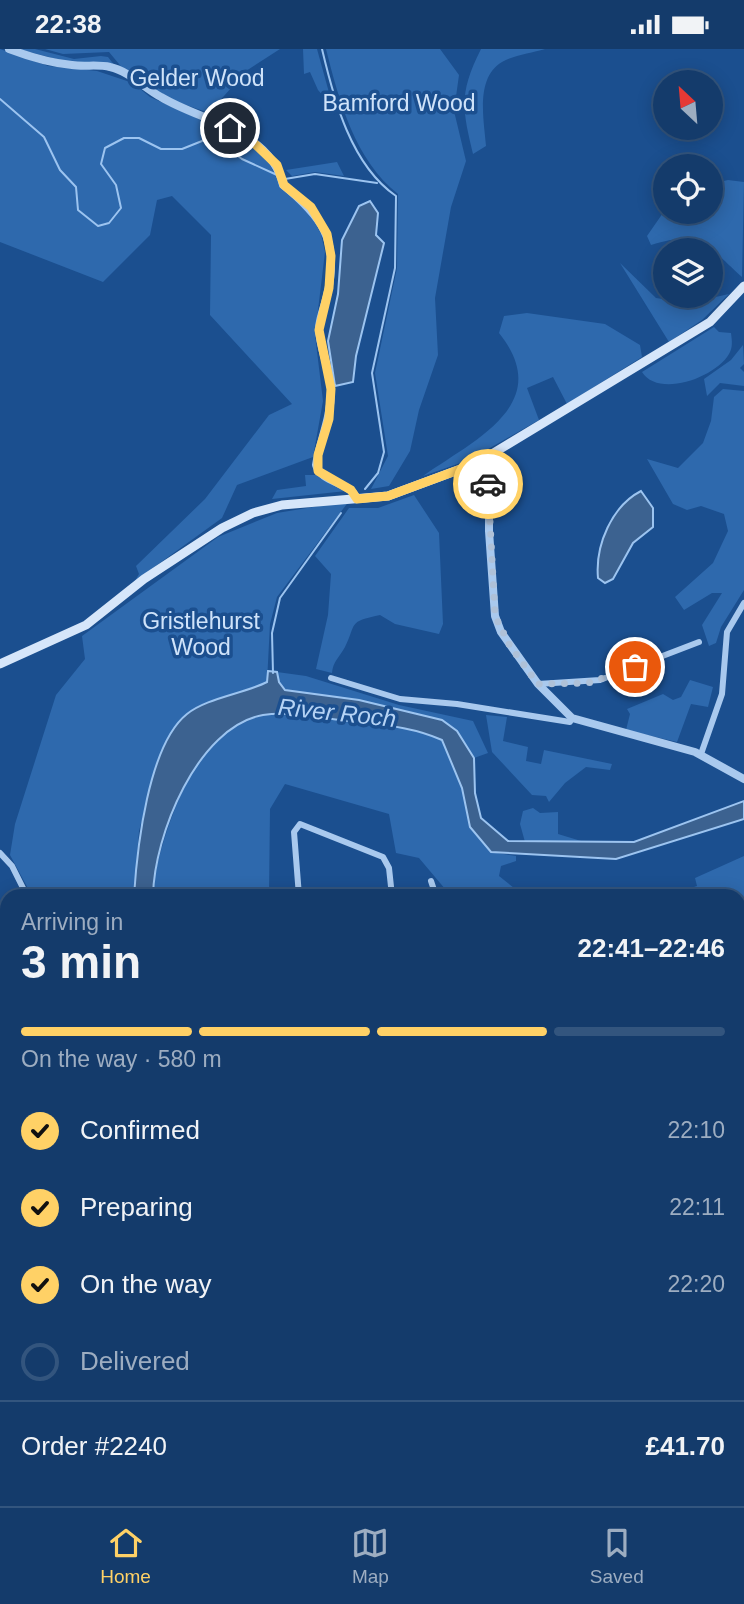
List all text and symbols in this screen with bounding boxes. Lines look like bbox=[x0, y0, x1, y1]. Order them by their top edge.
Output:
text: 22:38 bbox=[35, 9, 102, 39]
park label: Gelder Wood bbox=[129, 65, 265, 91]
north arrow bbox=[653, 70, 723, 140]
map controls bbox=[653, 70, 723, 308]
park label: Bamford Wood bbox=[323, 90, 475, 116]
pin bbox=[200, 98, 260, 158]
icon: home bbox=[211, 109, 249, 147]
button: locate bbox=[653, 154, 723, 224]
button: layers bbox=[653, 238, 723, 308]
courier bbox=[453, 449, 523, 519]
icon: car bbox=[469, 465, 507, 503]
park label: Gristlehurst Wood bbox=[142, 608, 260, 660]
pin bbox=[605, 637, 665, 697]
icon: bag bbox=[616, 648, 654, 686]
water label: River Roch bbox=[277, 693, 397, 732]
text: Arriving in bbox=[21, 909, 123, 935]
text: 22:41–22:46 bbox=[578, 933, 725, 963]
text: 3 min bbox=[21, 936, 141, 988]
text: On the way · 580 m bbox=[21, 1046, 222, 1072]
icon: check bbox=[21, 1112, 59, 1150]
text: Confirmed bbox=[80, 1115, 200, 1145]
text: 22:10 bbox=[667, 1117, 725, 1143]
icon: check bbox=[21, 1189, 59, 1227]
text: Preparing bbox=[80, 1192, 193, 1222]
text: 22:11 bbox=[669, 1194, 725, 1220]
icon: check bbox=[21, 1266, 59, 1304]
text: On the way bbox=[80, 1269, 212, 1299]
text: 22:20 bbox=[667, 1271, 725, 1297]
text: Delivered bbox=[80, 1346, 190, 1376]
text: Order #2240 bbox=[21, 1431, 167, 1461]
text: £41.70 bbox=[645, 1431, 725, 1461]
tab: Home bbox=[100, 1524, 151, 1588]
tab: Map bbox=[351, 1524, 389, 1588]
tab: Saved bbox=[590, 1524, 644, 1588]

